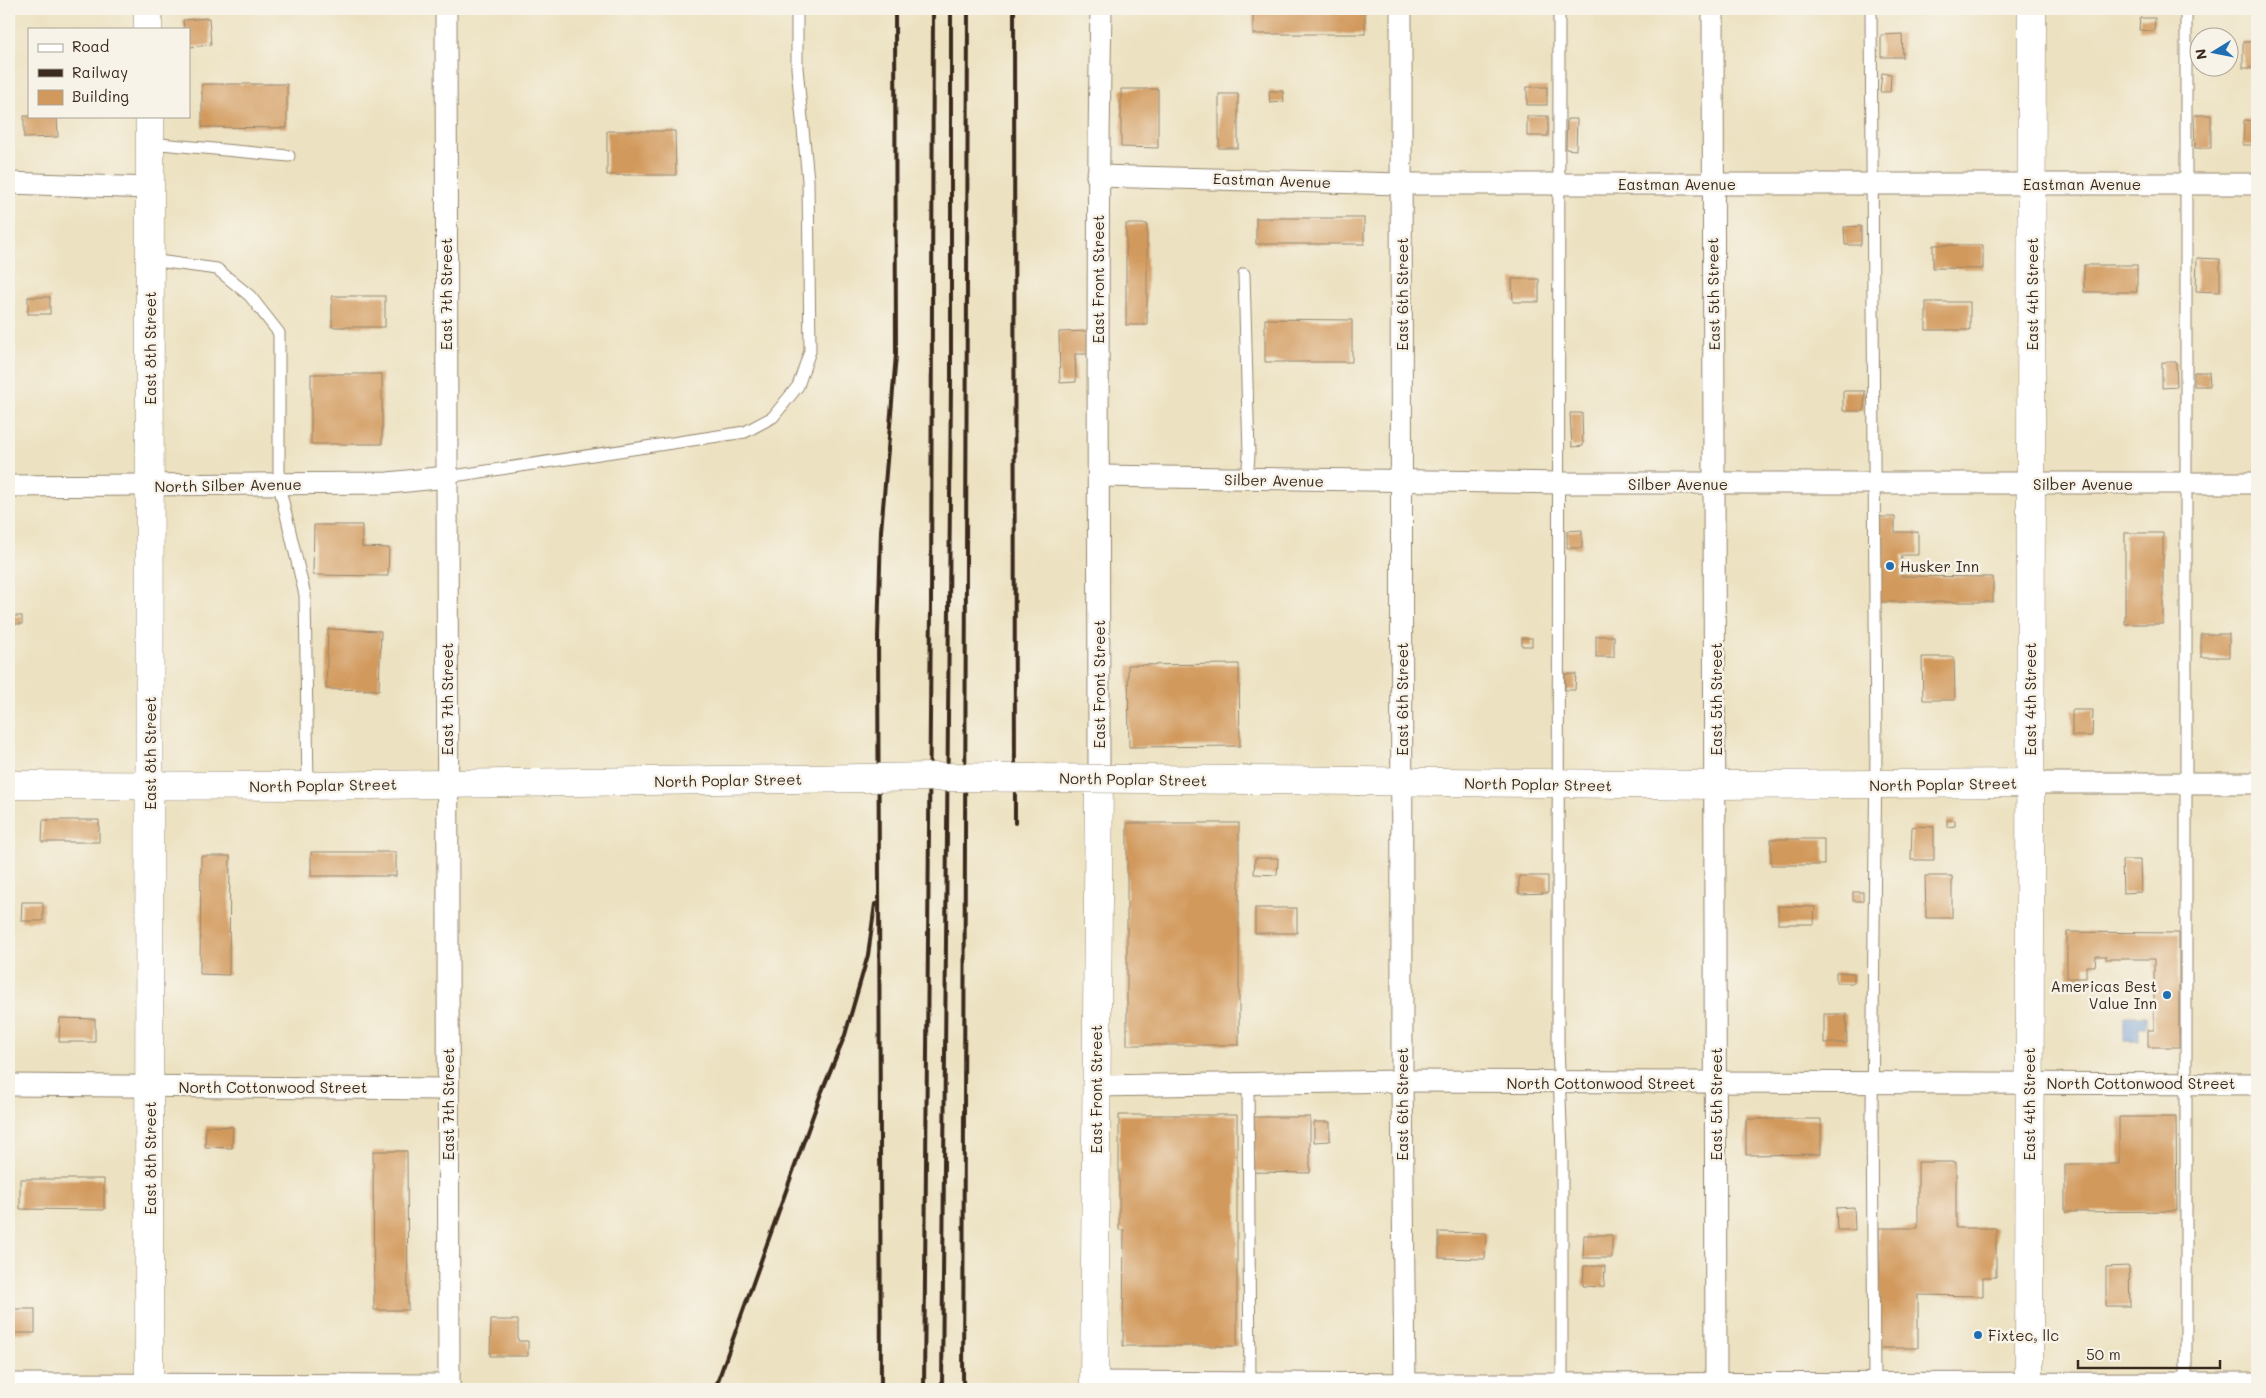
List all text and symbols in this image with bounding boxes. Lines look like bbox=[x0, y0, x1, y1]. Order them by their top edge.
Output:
legend bbox=[28, 28, 190, 118]
north arrow bbox=[2188, 28, 2238, 78]
text: Road bbox=[72, 36, 109, 56]
text: N bbox=[2190, 47, 2211, 61]
text: Railway bbox=[72, 62, 128, 82]
text: Building bbox=[72, 86, 129, 106]
street label: Eastman Avenue bbox=[1213, 168, 1331, 192]
street label: Eastman Avenue bbox=[1618, 174, 1736, 194]
street label: Eastman Avenue bbox=[2023, 174, 2141, 194]
street label: East Front Street bbox=[1088, 215, 1108, 343]
street label: East 6th Street bbox=[1392, 237, 1412, 351]
street label: East 5th Street bbox=[1702, 237, 1724, 351]
street label: East 4th Street bbox=[2022, 237, 2042, 351]
street label: East 7th Street bbox=[436, 238, 456, 350]
street label: East 8th Street bbox=[140, 291, 160, 405]
street label: Silber Avenue bbox=[1224, 469, 1324, 491]
street label: North Silber Avenue bbox=[154, 474, 302, 496]
street label: Silber Avenue bbox=[1628, 474, 1728, 494]
street label: Silber Avenue bbox=[2033, 474, 2133, 494]
place label: Husker Inn bbox=[1900, 556, 1979, 576]
marker: Husker Inn bbox=[1884, 560, 1896, 572]
street label: East Front Street bbox=[1089, 620, 1109, 748]
street label: East 6th Street bbox=[1392, 642, 1412, 756]
street label: East 4th Street bbox=[2020, 642, 2040, 756]
street label: East 7th Street bbox=[437, 643, 457, 755]
street label: East 5th Street bbox=[1706, 643, 1726, 755]
street label: East 8th Street bbox=[140, 696, 160, 810]
street label: North Poplar Street bbox=[1059, 768, 1207, 790]
street label: North Poplar Street bbox=[654, 769, 802, 791]
street label: North Poplar Street bbox=[1464, 773, 1612, 795]
street label: North Poplar Street bbox=[1869, 773, 2017, 795]
street label: North Poplar Street bbox=[249, 774, 397, 796]
place label: Americas Best Value Inn bbox=[2051, 976, 2157, 1013]
marker: Americas Best Value Inn bbox=[2161, 989, 2173, 1001]
street label: East Front Street bbox=[1086, 1025, 1106, 1153]
street label: East 6th Street bbox=[1392, 1047, 1412, 1161]
street label: East 4th Street bbox=[2019, 1047, 2039, 1161]
street label: East 7th Street bbox=[438, 1048, 458, 1160]
street label: East 5th Street bbox=[1706, 1048, 1726, 1160]
street label: North Cottonwood Street bbox=[1507, 1073, 1695, 1093]
street label: North Cottonwood Street bbox=[2047, 1073, 2235, 1093]
street label: North Cottonwood Street bbox=[179, 1077, 367, 1097]
street label: East 8th Street bbox=[140, 1101, 160, 1215]
place label: Fixtec, llc bbox=[1988, 1325, 2059, 1345]
marker: Fixtec, llc bbox=[1972, 1329, 1984, 1341]
scale bar bbox=[2078, 1338, 2221, 1370]
text: 50 m bbox=[2086, 1344, 2121, 1364]

